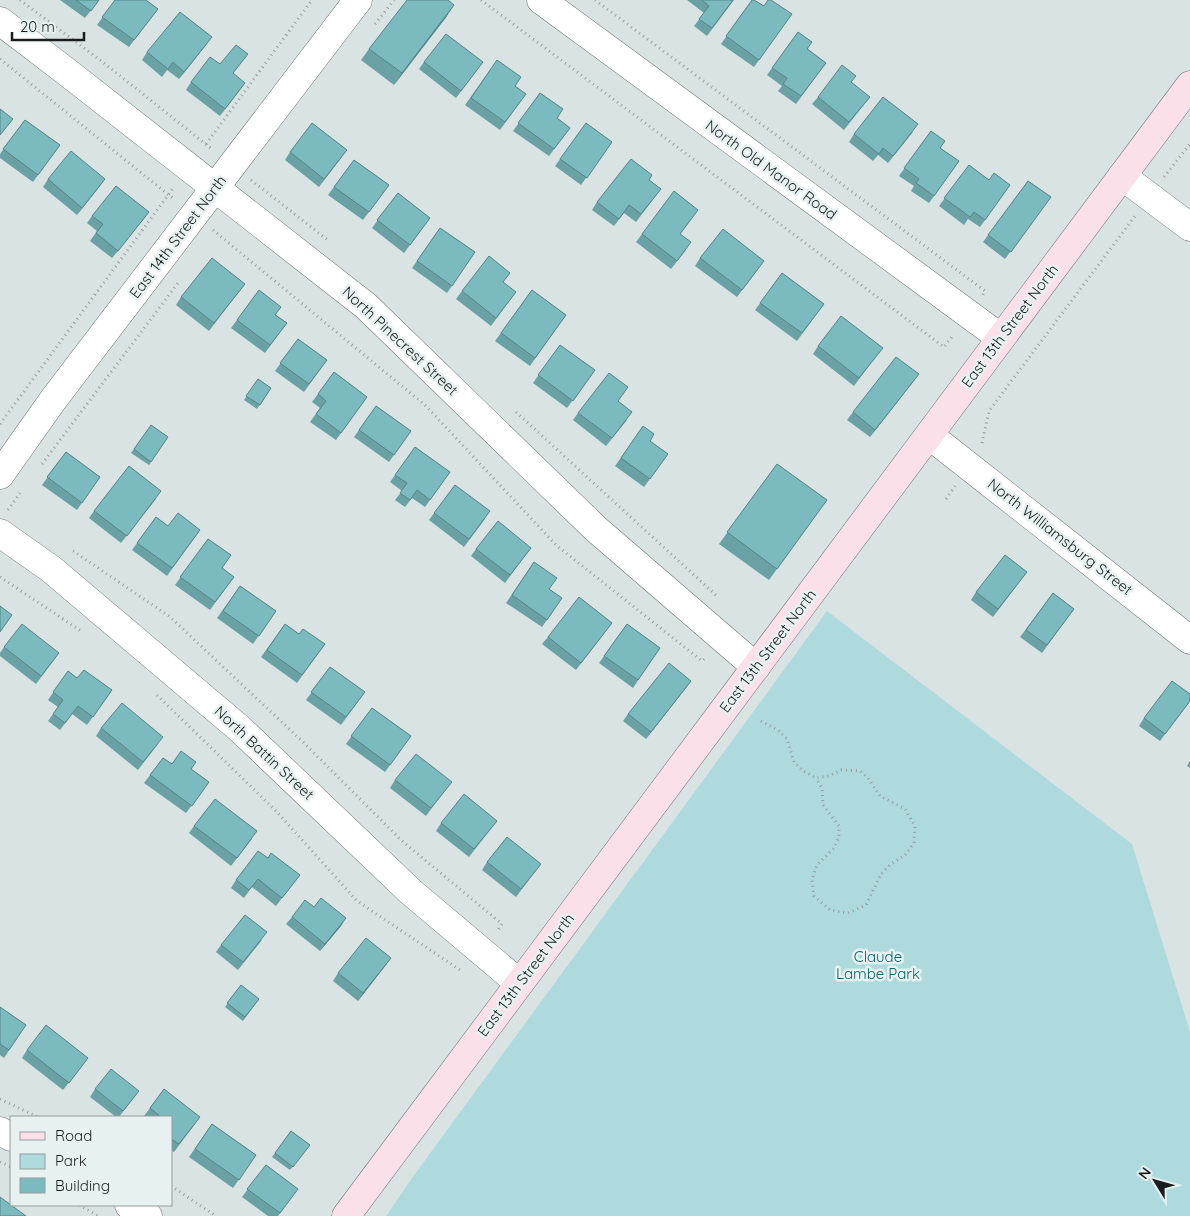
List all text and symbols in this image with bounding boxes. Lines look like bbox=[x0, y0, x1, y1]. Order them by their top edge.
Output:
scale bar bbox=[12, 10, 85, 42]
text: 20 m bbox=[20, 17, 55, 36]
street label: North Old Manor Road bbox=[702, 116, 841, 224]
street label: East 14th Street North bbox=[125, 171, 230, 302]
street label: East 13th Street North bbox=[957, 260, 1062, 391]
street label: North Pinecrest Street bbox=[338, 282, 462, 399]
street label: North Williamsburg Street bbox=[984, 474, 1137, 599]
street label: East 13th Street North bbox=[715, 585, 820, 716]
street label: North Battin Street bbox=[211, 702, 318, 804]
street label: East 13th Street North bbox=[473, 909, 578, 1040]
park label: Claude Lambe Park bbox=[836, 947, 920, 983]
legend bbox=[10, 1116, 172, 1206]
text: Road bbox=[55, 1126, 92, 1145]
text: Park bbox=[55, 1151, 87, 1170]
north arrow bbox=[1130, 1156, 1180, 1206]
text: N bbox=[1134, 1164, 1155, 1183]
text: Building bbox=[55, 1176, 110, 1195]

